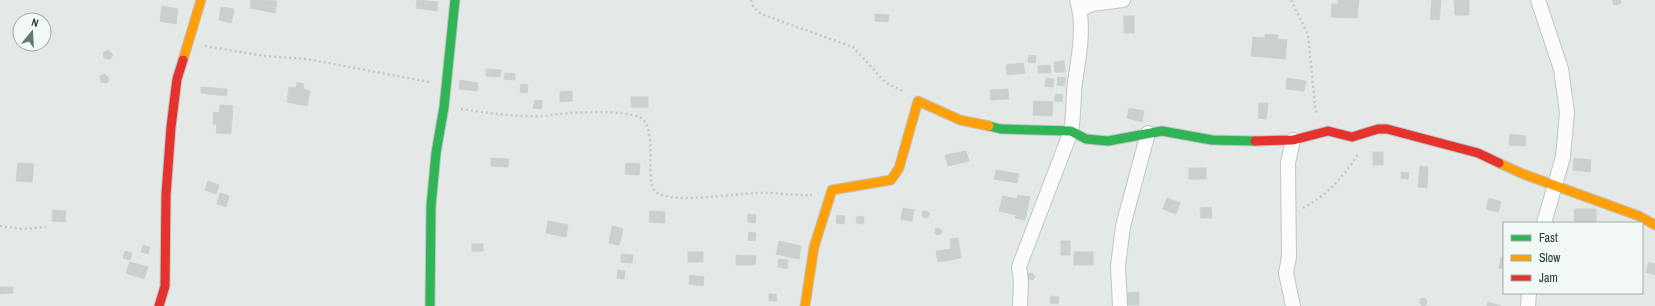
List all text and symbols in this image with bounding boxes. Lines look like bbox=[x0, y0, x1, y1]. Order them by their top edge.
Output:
north arrow bbox=[12, 12, 52, 52]
text: N bbox=[30, 15, 40, 30]
legend bbox=[1503, 222, 1643, 294]
text: Fast bbox=[1539, 230, 1558, 246]
text: Slow bbox=[1539, 250, 1561, 266]
text: Jam bbox=[1539, 270, 1558, 286]

